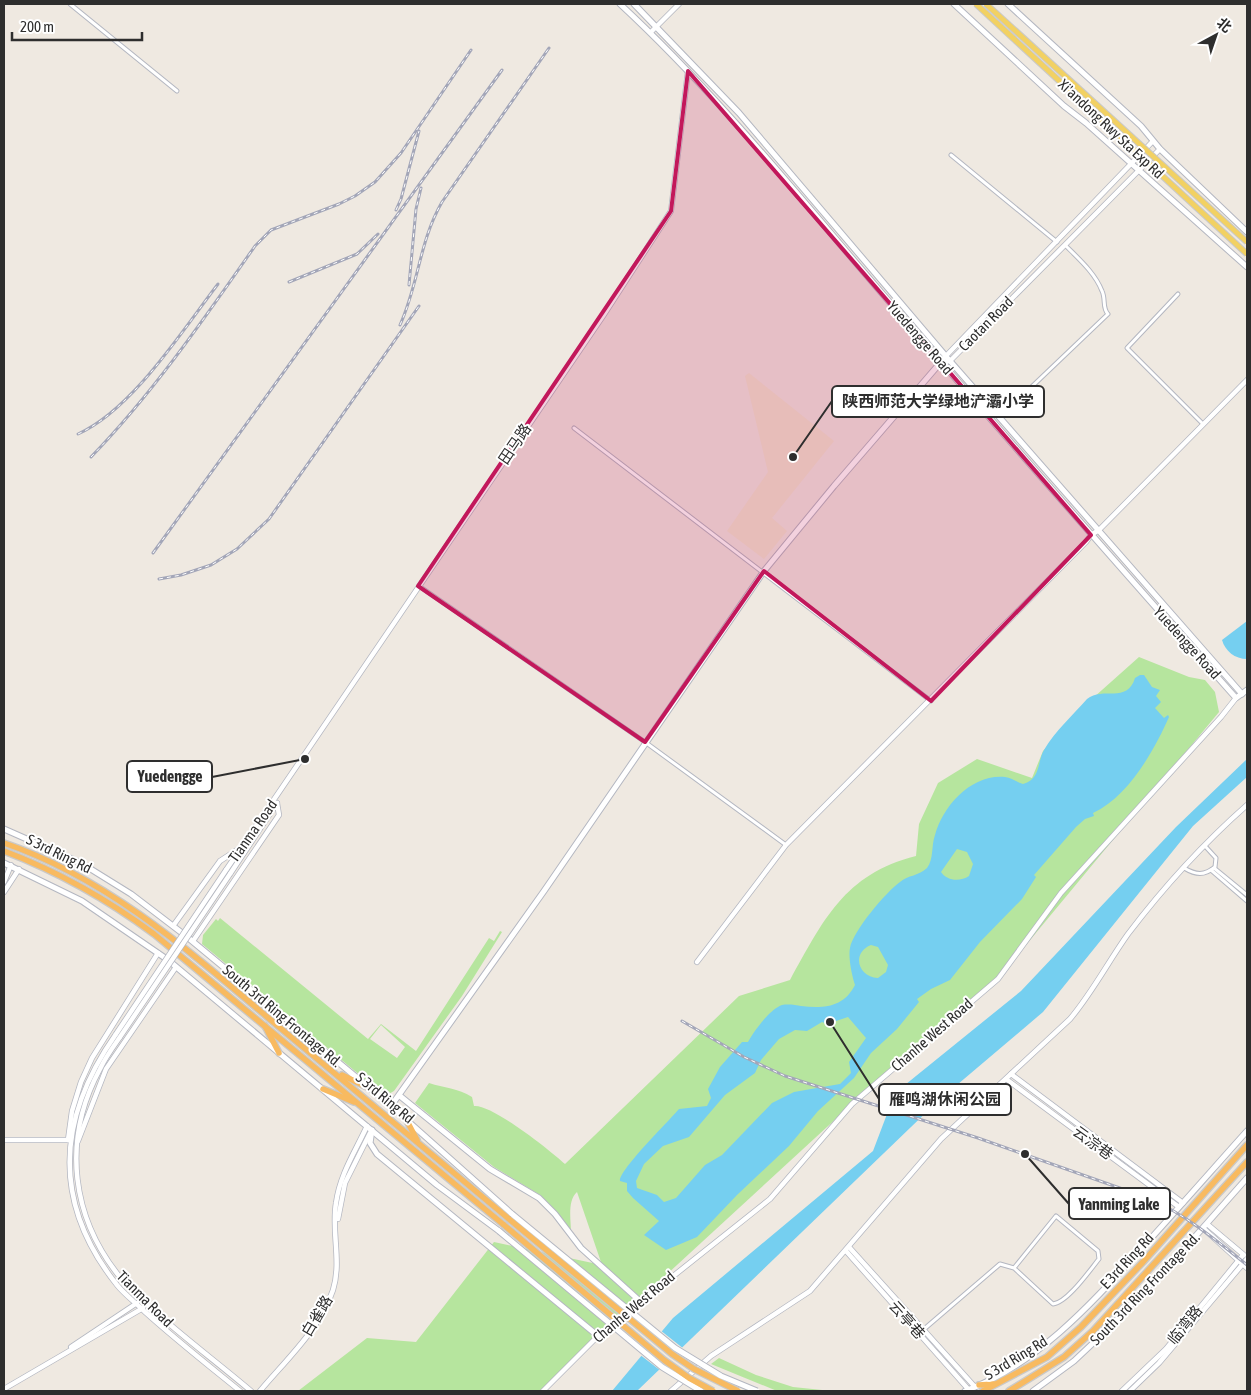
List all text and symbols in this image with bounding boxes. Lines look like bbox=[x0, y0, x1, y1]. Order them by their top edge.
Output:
scale bar bbox=[12, 10, 142, 42]
north arrow bbox=[1191, 10, 1241, 60]
text: 北 bbox=[1214, 14, 1235, 36]
text: 200 m bbox=[20, 18, 54, 35]
street label: Xi'andong Rwy Sta Exp Rd bbox=[1055, 76, 1167, 182]
street label: Caotan Road bbox=[955, 293, 1016, 354]
street label: Yuedengge Road bbox=[884, 298, 957, 378]
callout: 陕西师范大学绿地浐灞小学 bbox=[832, 386, 1044, 417]
text: 陕西师范大学绿地浐灞小学 bbox=[842, 392, 1034, 410]
street label: 田马路 bbox=[495, 420, 534, 467]
street label: Yuedengge Road bbox=[1150, 603, 1224, 682]
callout: Yuedengge bbox=[127, 761, 212, 792]
text: Yuedengge bbox=[136, 767, 203, 785]
street label: Tianma Road bbox=[225, 796, 280, 865]
street label: S 3rd Ring Rd bbox=[24, 830, 95, 877]
street label: South 3rd Ring Frontage Rd. bbox=[220, 961, 345, 1070]
street label: Chanhe West Road bbox=[888, 995, 976, 1074]
street label: S 3rd Ring Rd bbox=[353, 1068, 418, 1127]
callout: 雁鸣湖休闲公园 bbox=[879, 1084, 1011, 1115]
text: 雁鸣湖休闲公园 bbox=[889, 1090, 1001, 1108]
street label: 云淙巷 bbox=[1070, 1122, 1116, 1163]
callout: Yanming Lake bbox=[1069, 1188, 1170, 1219]
text: Yanming Lake bbox=[1077, 1195, 1160, 1213]
street label: South 3rd Ring Frontage Rd. bbox=[1087, 1229, 1203, 1348]
street label: E 3rd Ring Rd bbox=[1096, 1229, 1157, 1292]
street label: Tianma Road bbox=[114, 1267, 177, 1330]
street label: Chanhe West Road bbox=[589, 1267, 678, 1346]
street label: 白雀路 bbox=[298, 1292, 335, 1339]
street label: 云亭巷 bbox=[886, 1297, 929, 1342]
street label: 临湾路 bbox=[1164, 1302, 1205, 1348]
street label: S 3rd Ring Rd bbox=[981, 1332, 1050, 1383]

